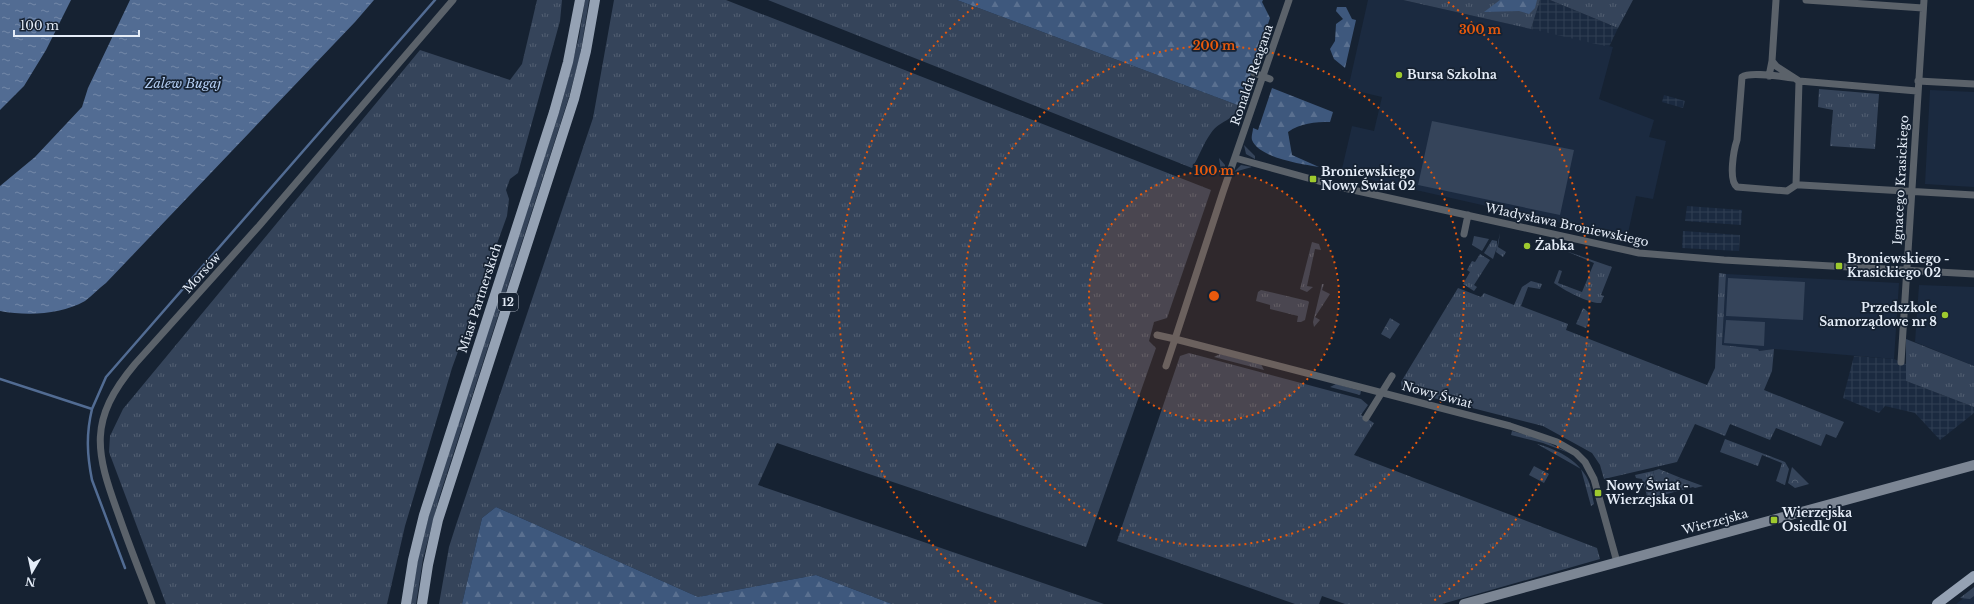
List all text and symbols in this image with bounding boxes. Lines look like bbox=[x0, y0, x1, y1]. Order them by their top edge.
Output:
scale bar bbox=[14, 12, 139, 38]
text: 100 m bbox=[20, 18, 59, 33]
street label: Ronalda Reagana bbox=[1227, 22, 1276, 127]
text: 300 m bbox=[1459, 22, 1502, 37]
text: 200 m bbox=[1193, 38, 1236, 53]
place label: Bursa Szkolna bbox=[1407, 67, 1497, 82]
marker: Bursa Szkolna bbox=[1394, 70, 1404, 80]
water label: Zalew Bugaj bbox=[144, 75, 221, 92]
street label: Ignacego Krasickiego bbox=[1890, 115, 1911, 245]
text: 100 m bbox=[1194, 163, 1235, 178]
place label: Broniewskiego Nowy Świat 02 bbox=[1321, 164, 1415, 193]
marker: Broniewskiego Nowy Świat 02 bbox=[1308, 174, 1318, 184]
street label: Władysława Broniewskiego bbox=[1483, 200, 1650, 249]
place label: Żabka bbox=[1535, 237, 1575, 253]
street label: Miast Partnerskich bbox=[455, 241, 504, 355]
marker: Żabka bbox=[1522, 241, 1532, 251]
street label: Morsów bbox=[179, 249, 224, 296]
place label: Broniewskiego - Krasickiego 02 bbox=[1847, 251, 1950, 280]
marker: Broniewskiego - Krasickiego 02 bbox=[1834, 261, 1844, 271]
centre of rings bbox=[1207, 289, 1221, 303]
road number: 12 bbox=[498, 293, 518, 311]
place label: Przedszkole Samorządowe nr 8 bbox=[1819, 300, 1937, 329]
marker: Przedszkole Samorządowe nr 8 bbox=[1940, 310, 1950, 320]
street label: Nowy Świat bbox=[1400, 377, 1475, 411]
place label: Nowy Świat - Wierzejska 01 bbox=[1605, 477, 1694, 507]
marker: Nowy Świat - Wierzejska 01 bbox=[1593, 488, 1603, 498]
street label: Wierzejska bbox=[1679, 505, 1750, 538]
place label: Wierzejska Osiedle 01 bbox=[1781, 505, 1852, 534]
marker: Wierzejska Osiedle 01 bbox=[1769, 515, 1779, 525]
north arrow bbox=[12, 552, 52, 592]
text: N bbox=[24, 574, 37, 590]

